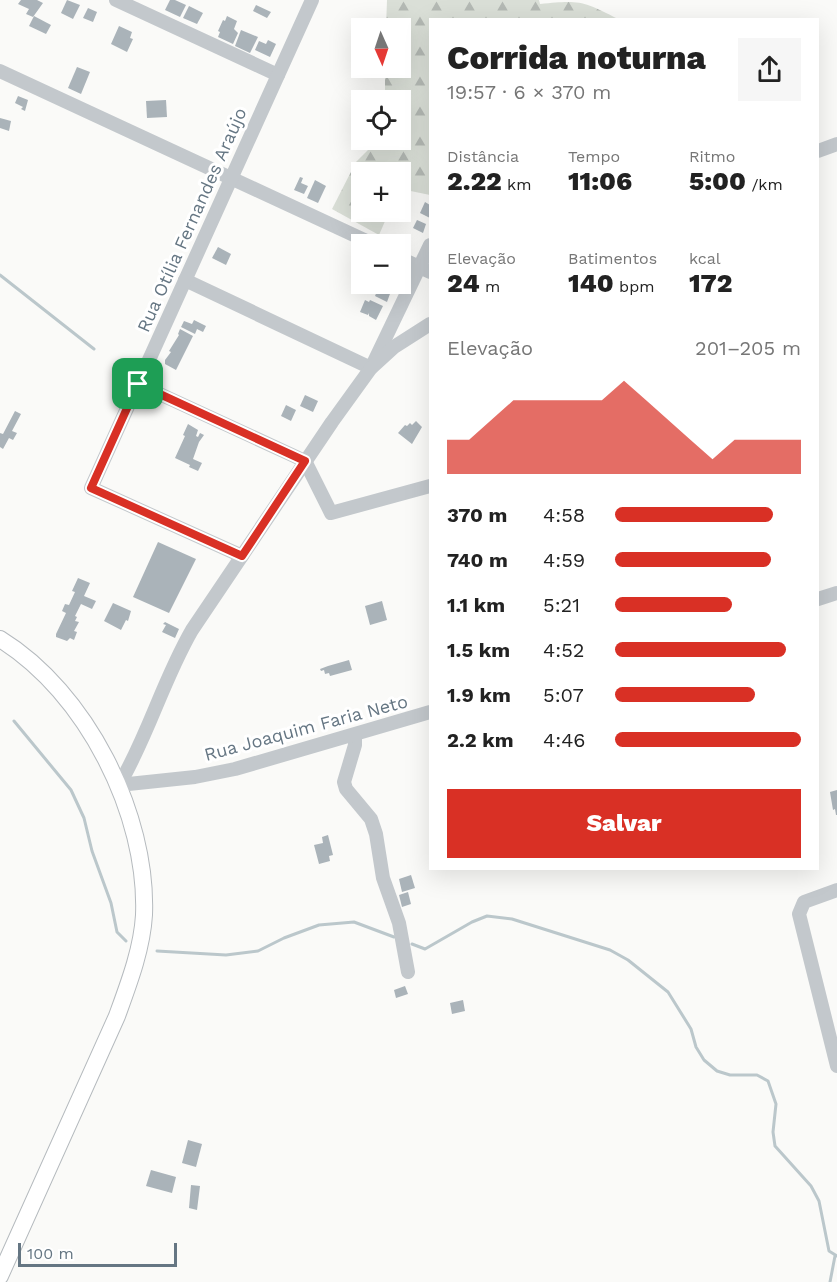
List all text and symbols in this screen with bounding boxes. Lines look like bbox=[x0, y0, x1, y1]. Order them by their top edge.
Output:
north arrow bbox=[351, 18, 411, 78]
map controls bbox=[351, 18, 411, 294]
text: Corrida noturna bbox=[447, 38, 706, 77]
button: share bbox=[738, 38, 801, 101]
text: 19:57 · 6 × 370 m bbox=[447, 80, 611, 104]
button: locate bbox=[351, 90, 411, 150]
street label: Rua Otília Fernandes Araújo bbox=[132, 104, 251, 335]
text: Distância bbox=[447, 147, 519, 166]
text: Tempo bbox=[568, 147, 620, 166]
text: Ritmo bbox=[689, 147, 735, 166]
button: + bbox=[351, 162, 411, 222]
text: 2.22 bbox=[447, 166, 502, 196]
text: 11:06 bbox=[568, 166, 632, 196]
text: 5:00 bbox=[689, 166, 746, 196]
text: km bbox=[502, 175, 531, 194]
text: /km bbox=[746, 175, 783, 194]
button: − bbox=[351, 234, 411, 294]
text: Elevação bbox=[447, 249, 516, 268]
text: Batimentos bbox=[568, 249, 657, 268]
text: kcal bbox=[689, 249, 721, 268]
text: 24 bbox=[447, 268, 480, 298]
text: 140 bbox=[568, 268, 614, 298]
text: 172 bbox=[689, 268, 732, 298]
text: m bbox=[480, 277, 500, 296]
text: bpm bbox=[614, 277, 654, 296]
text: Elevação bbox=[447, 336, 533, 360]
text: 201–205 m bbox=[695, 336, 801, 360]
pin bbox=[112, 358, 163, 409]
icon: arrive bbox=[121, 367, 154, 400]
text: 370 m bbox=[447, 503, 507, 527]
text: 4:58 bbox=[543, 503, 585, 527]
text: 740 m bbox=[447, 548, 508, 572]
text: 4:59 bbox=[543, 548, 585, 572]
text: 1.1 km bbox=[447, 593, 505, 617]
text: 5:21 bbox=[543, 593, 580, 617]
text: 1.5 km bbox=[447, 638, 510, 662]
text: 4:52 bbox=[543, 638, 584, 662]
text: 1.9 km bbox=[447, 683, 511, 707]
text: 5:07 bbox=[543, 683, 584, 707]
street label: Rua Joaquim Faria Neto bbox=[202, 690, 410, 765]
text: 2.2 km bbox=[447, 728, 514, 752]
text: 4:46 bbox=[543, 728, 586, 752]
button: Salvar bbox=[447, 789, 801, 858]
scale bar bbox=[18, 1240, 177, 1268]
text: 100 m bbox=[27, 1244, 74, 1263]

